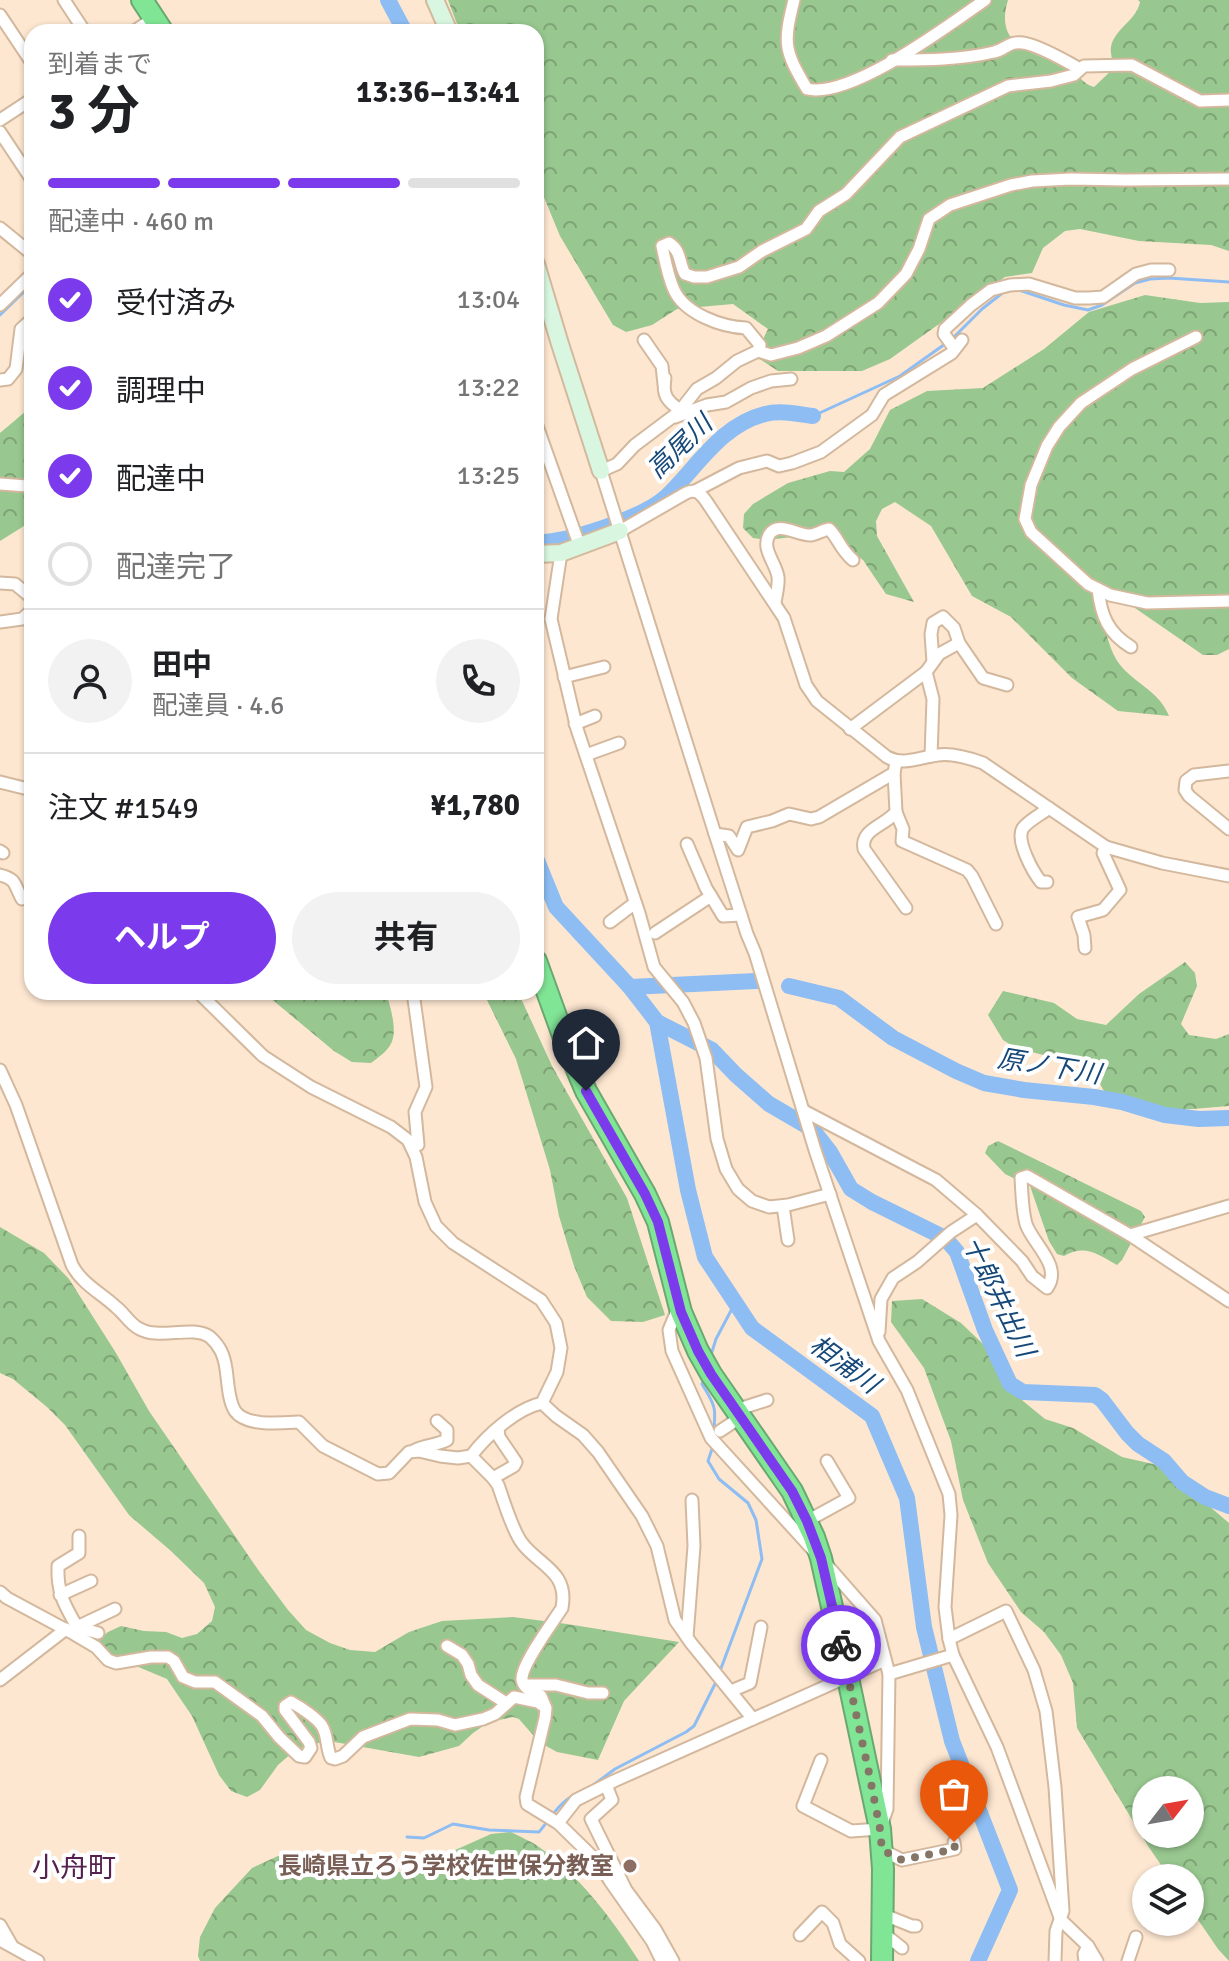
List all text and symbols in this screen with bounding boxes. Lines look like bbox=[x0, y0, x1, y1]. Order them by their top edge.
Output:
text: 到着まで bbox=[48, 49, 152, 81]
text: 13:36–13:41 bbox=[356, 74, 520, 111]
text: 3 分 bbox=[48, 79, 140, 143]
text: 配達中 · 460 m bbox=[48, 206, 214, 238]
icon: check bbox=[48, 278, 92, 322]
text: 13:04 bbox=[457, 284, 520, 316]
text: 受付済み bbox=[116, 285, 236, 322]
icon: check bbox=[48, 366, 92, 410]
text: 13:22 bbox=[457, 372, 520, 404]
text: 調理中 bbox=[116, 373, 206, 410]
water label: 高尾川 bbox=[641, 406, 721, 486]
icon: check bbox=[48, 454, 92, 498]
text: 13:25 bbox=[457, 460, 520, 492]
text: 配達中 bbox=[116, 461, 206, 498]
text: 配達完了 bbox=[116, 549, 236, 586]
button: person bbox=[48, 639, 132, 723]
button: phone bbox=[436, 639, 520, 723]
text: 田中 bbox=[152, 647, 212, 684]
text: 配達員 · 4.6 bbox=[152, 690, 284, 722]
text: ¥1,780 bbox=[430, 787, 520, 824]
text: 注文 #1549 bbox=[48, 790, 199, 827]
button: ヘルプ bbox=[48, 892, 276, 984]
button: 共有 bbox=[292, 892, 520, 984]
pin bbox=[552, 1009, 620, 1091]
icon: home bbox=[564, 1021, 608, 1065]
water label: 原ノ下川 bbox=[995, 1043, 1106, 1091]
water label: 十郎井出川 bbox=[955, 1232, 1042, 1365]
water label: 相浦川 bbox=[803, 1329, 887, 1403]
courier bbox=[801, 1605, 881, 1685]
icon: bike bbox=[819, 1623, 863, 1667]
pin bbox=[920, 1760, 988, 1842]
icon: bag bbox=[932, 1772, 976, 1816]
north arrow bbox=[1132, 1776, 1204, 1848]
map controls bbox=[1132, 1776, 1204, 1936]
district label: 小舟町 bbox=[32, 1851, 116, 1885]
place label: 長崎県立ろう学校佐世保分教室 bbox=[278, 1851, 614, 1881]
marker: 長崎県立ろう学校佐世保分教室 bbox=[621, 1857, 639, 1875]
button: layers bbox=[1132, 1864, 1204, 1936]

